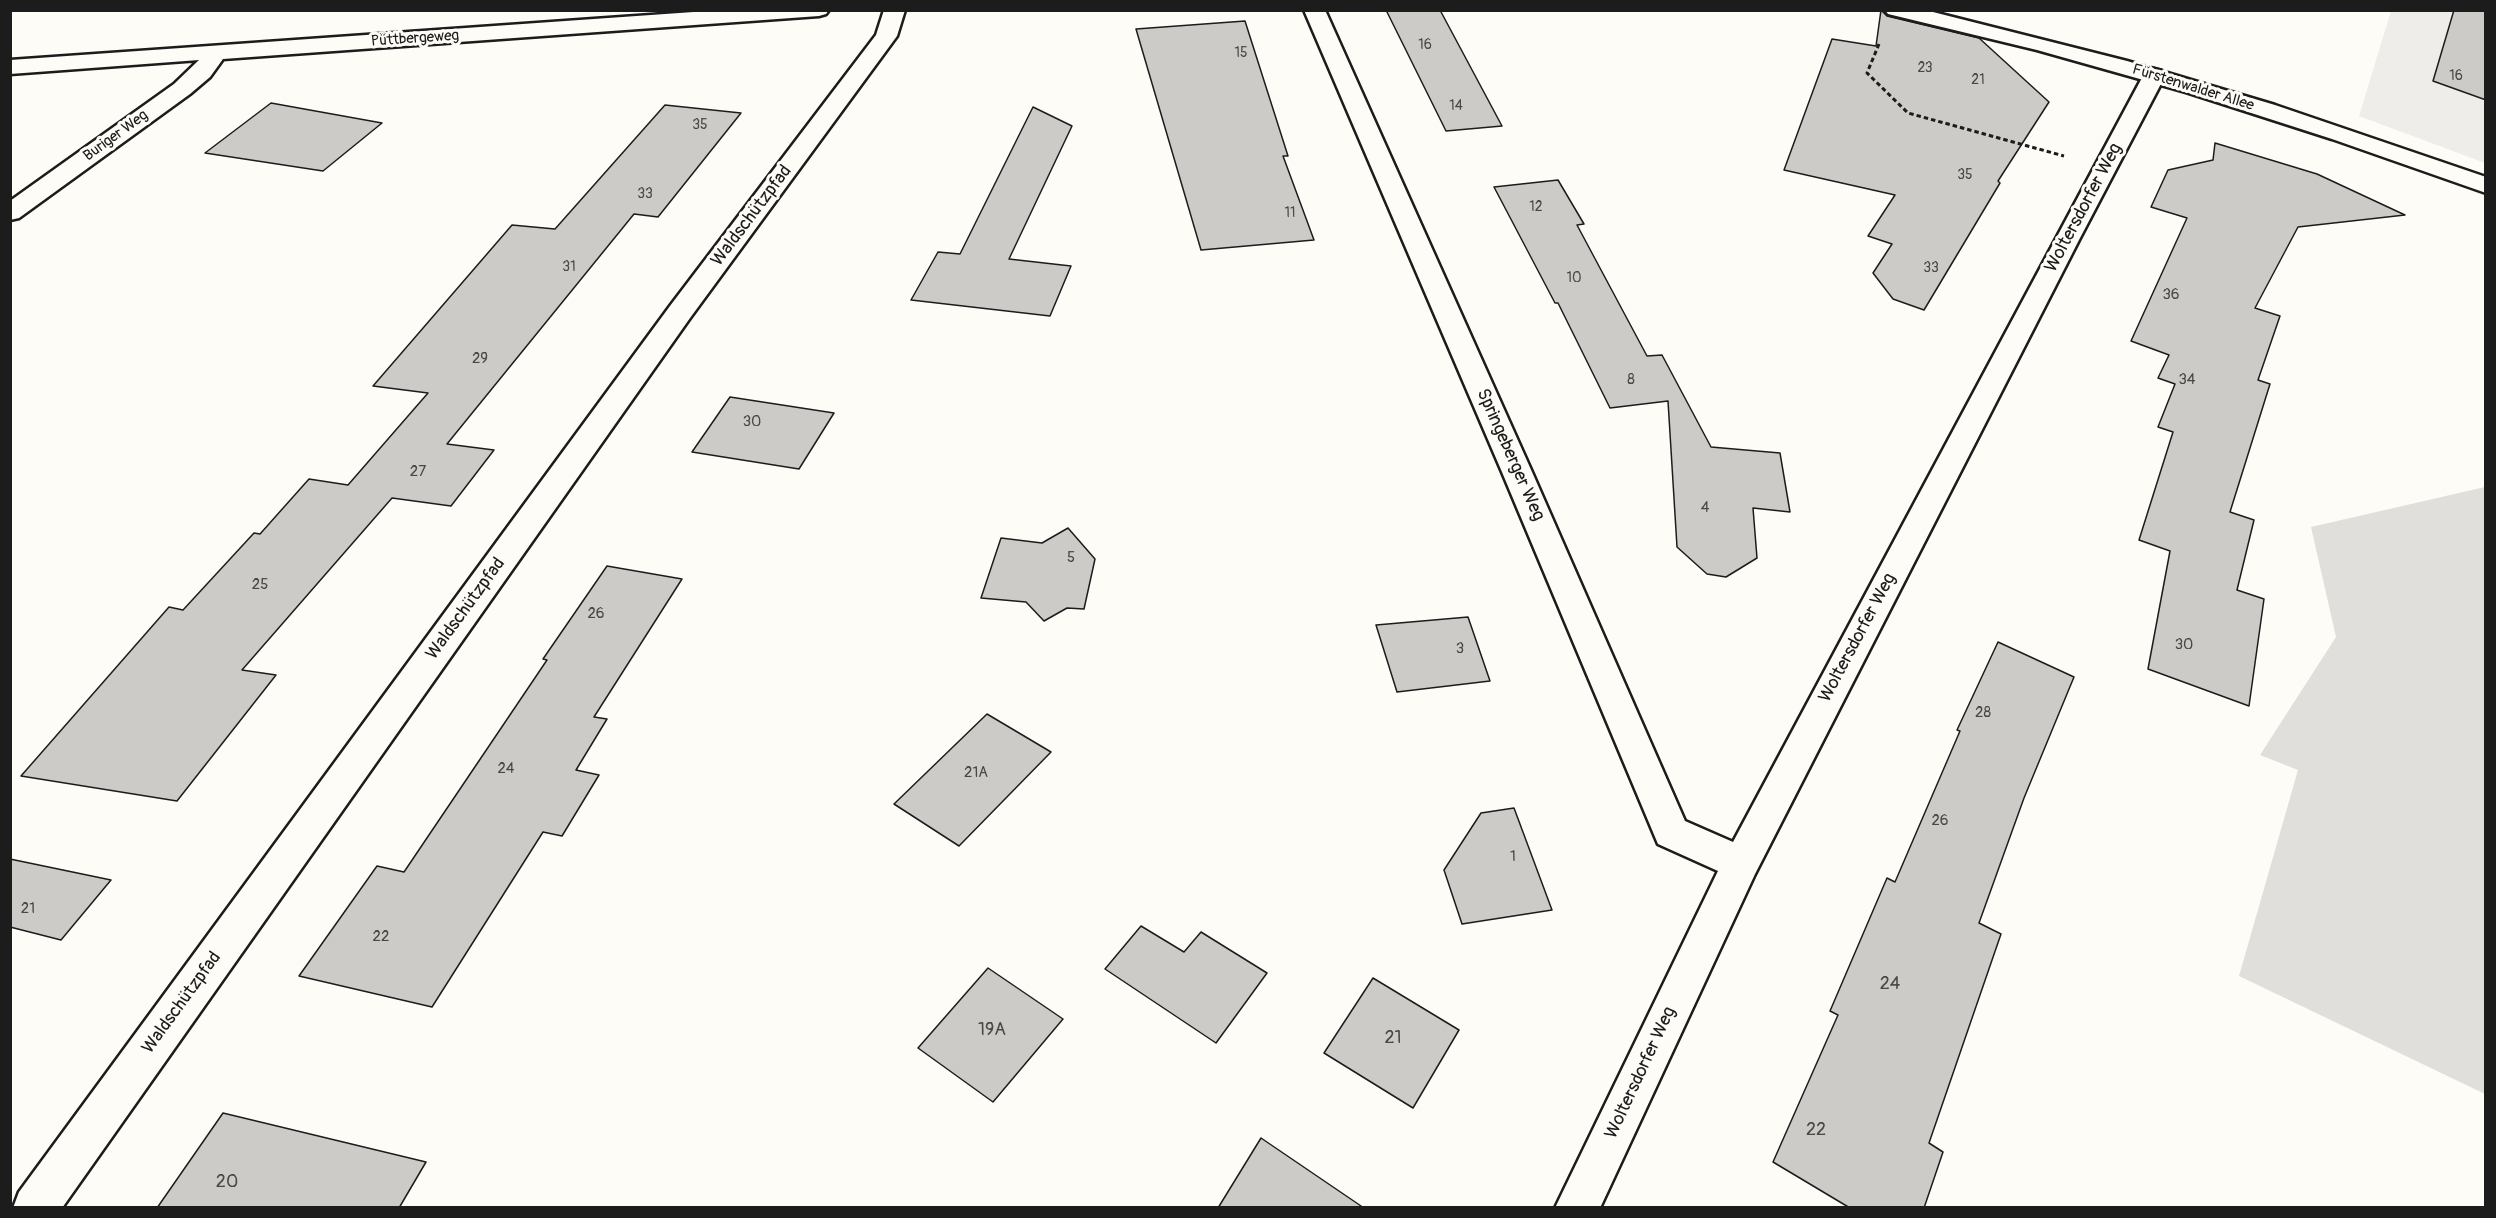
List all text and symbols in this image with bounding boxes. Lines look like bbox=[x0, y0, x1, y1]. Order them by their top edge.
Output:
street label: Püttbergeweg bbox=[370, 27, 460, 51]
house number: 16 bbox=[1418, 37, 1432, 53]
house number: 15 bbox=[1234, 45, 1248, 61]
house number: 23 bbox=[1917, 60, 1933, 76]
street label: Fürstenwalder Allee bbox=[2130, 61, 2256, 115]
house number: 16 bbox=[2449, 68, 2463, 84]
house number: 21 bbox=[1971, 72, 1985, 88]
house number: 14 bbox=[1449, 98, 1463, 114]
street label: Buriger Weg bbox=[80, 107, 152, 165]
house number: 35 bbox=[692, 117, 708, 133]
street label: Woltersdorfer Weg bbox=[2041, 140, 2127, 276]
street label: Waldschützpfad bbox=[707, 161, 797, 271]
house number: 35 bbox=[1957, 167, 1973, 183]
house number: 33 bbox=[637, 186, 653, 202]
house number: 12 bbox=[1529, 199, 1543, 215]
house number: 11 bbox=[1285, 205, 1295, 221]
house number: 31 bbox=[562, 259, 576, 275]
house number: 33 bbox=[1923, 260, 1939, 276]
house number: 10 bbox=[1566, 270, 1582, 286]
house number: 36 bbox=[2162, 286, 2180, 304]
house number: 29 bbox=[472, 350, 488, 368]
house number: 8 bbox=[1627, 371, 1635, 389]
house number: 34 bbox=[2178, 371, 2196, 389]
street label: Springeberger Weg bbox=[1471, 386, 1549, 524]
house number: 30 bbox=[743, 413, 761, 431]
house number: 27 bbox=[410, 463, 426, 481]
house number: 4 bbox=[1701, 499, 1709, 517]
house number: 5 bbox=[1067, 549, 1075, 567]
street label: Waldschützpfad bbox=[422, 554, 510, 664]
street label: Woltersdorfer Weg bbox=[1815, 570, 1901, 706]
house number: 25 bbox=[252, 576, 268, 594]
house number: 26 bbox=[587, 605, 605, 623]
house number: 30 bbox=[2175, 636, 2193, 654]
house number: 3 bbox=[1456, 640, 1464, 658]
house number: 28 bbox=[1975, 704, 1991, 722]
house number: 24 bbox=[497, 760, 515, 778]
house number: 21A bbox=[964, 764, 988, 782]
house number: 26 bbox=[1931, 812, 1949, 830]
house number: 1 bbox=[1510, 848, 1516, 866]
house number: 21 bbox=[21, 900, 35, 918]
house number: 22 bbox=[373, 928, 389, 946]
street label: Waldschützpfad bbox=[138, 948, 226, 1058]
house number: 24 bbox=[1880, 973, 1900, 995]
street label: Woltersdorfer Weg bbox=[1601, 1004, 1681, 1142]
house number: 19A bbox=[978, 1019, 1006, 1041]
house number: 21 bbox=[1384, 1027, 1402, 1049]
house number: 22 bbox=[1806, 1119, 1826, 1141]
house number: 20 bbox=[216, 1171, 238, 1193]

